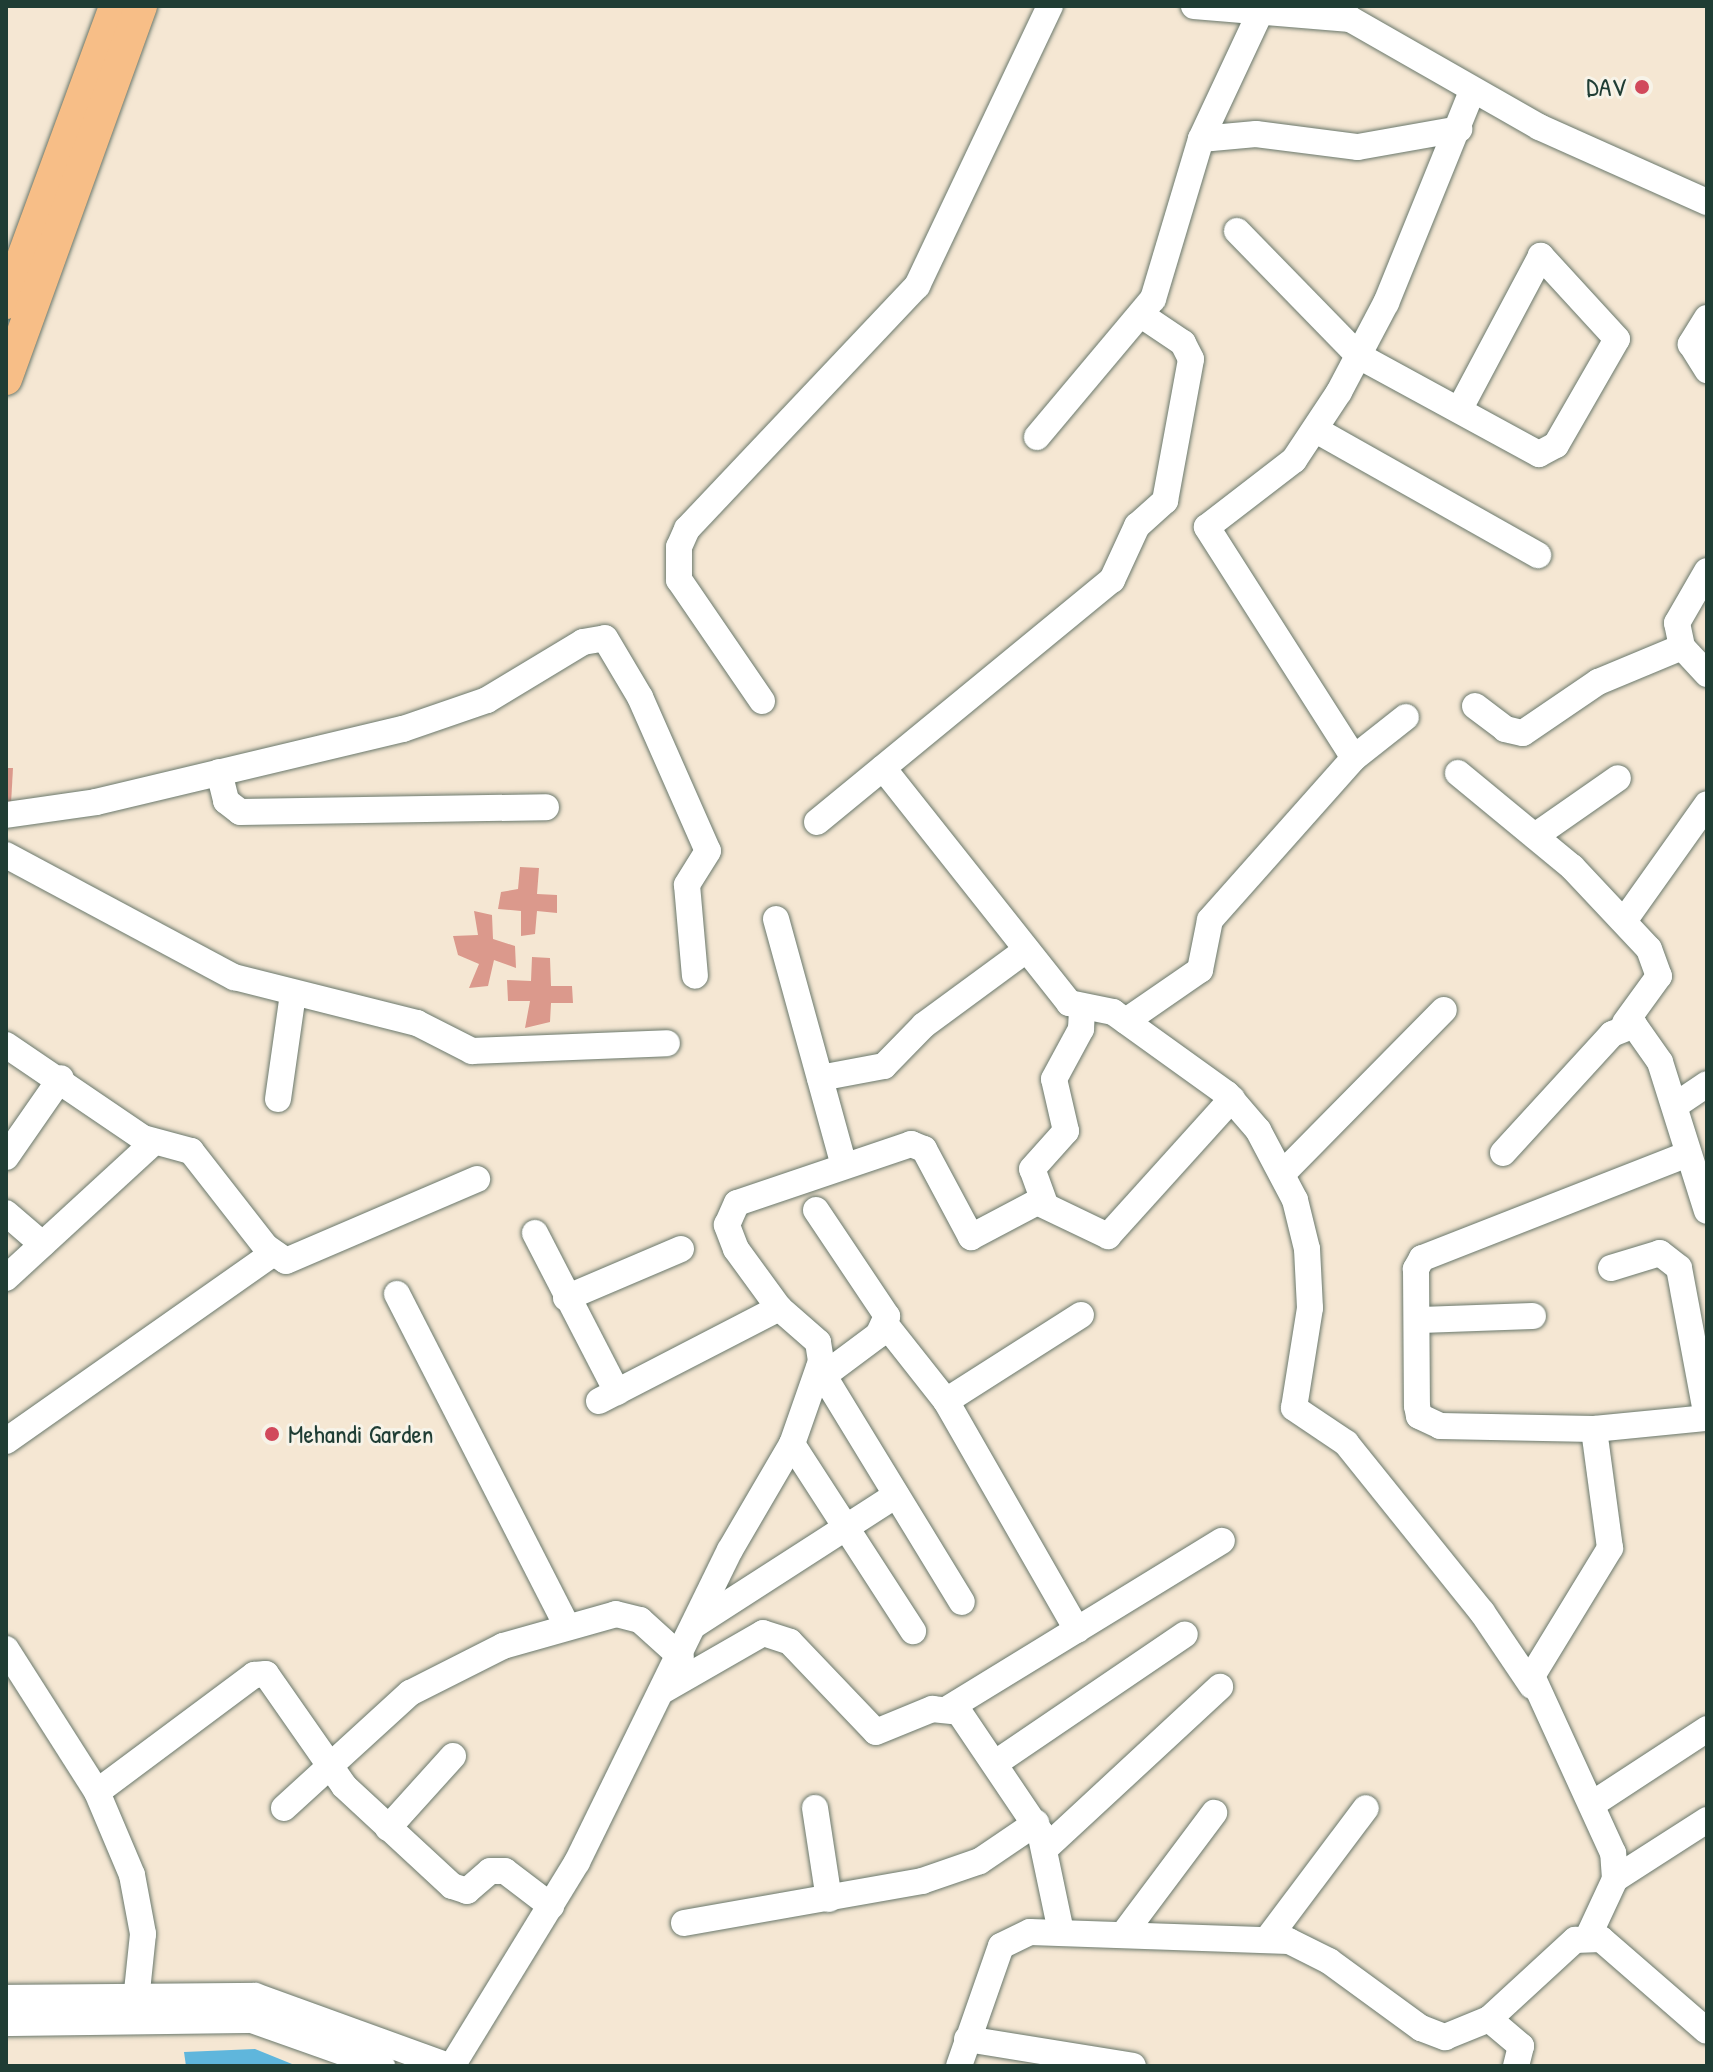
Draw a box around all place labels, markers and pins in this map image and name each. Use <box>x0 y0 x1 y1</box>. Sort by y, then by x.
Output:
place label: DAV <box>1586 71 1626 103</box>
marker: DAV <box>1633 78 1651 96</box>
place label: Mehandi Garden <box>288 1418 434 1450</box>
marker: Mehandi Garden <box>263 1425 281 1443</box>

